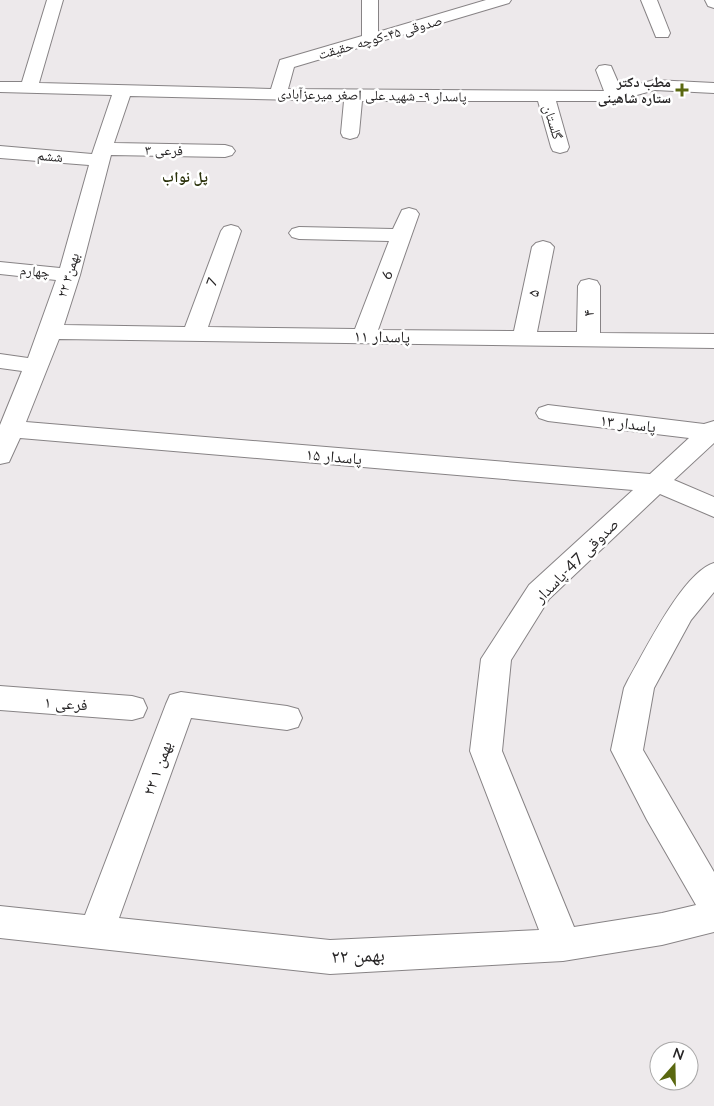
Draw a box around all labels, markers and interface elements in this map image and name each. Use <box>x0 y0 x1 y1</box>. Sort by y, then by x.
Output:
street label: صدوقی ۴۵-کوچه حقیقت <box>316 11 444 63</box>
place label: مطب دکتر ستاره شاهینی <box>598 73 671 107</box>
marker: مطب دکتر ستاره شاهینی <box>675 83 689 97</box>
street label: پاسدار ۹- شهید علی اصغر میرعزآبادی <box>277 84 467 106</box>
street label: گلستان <box>539 102 567 142</box>
street label: فرعی ۳ <box>145 141 183 159</box>
street label: ششم <box>36 146 64 167</box>
district label: پل نواب <box>162 167 208 186</box>
street label: ۲۲ بهمن۳ <box>53 250 83 299</box>
street label: چهارم <box>19 260 51 283</box>
street label: 6 <box>377 268 396 282</box>
street label: 7 <box>202 275 221 289</box>
street label: ۵ <box>522 287 543 298</box>
street label: ۴ <box>578 309 597 317</box>
street label: پاسدار ۱۱ <box>354 326 410 347</box>
street label: پاسدار ۱۳ <box>599 410 657 437</box>
street label: پاسدار ۱۵ <box>305 444 363 469</box>
street label: صدوقی 47-پاسدار <box>529 513 623 608</box>
street label: فرعی ۱ <box>44 692 88 715</box>
street label: ۲۲ بهمن ۱ <box>138 738 177 798</box>
street label: ۲۲ بهمن <box>331 942 385 968</box>
north arrow <box>649 1041 699 1091</box>
text: N <box>671 1043 687 1063</box>

